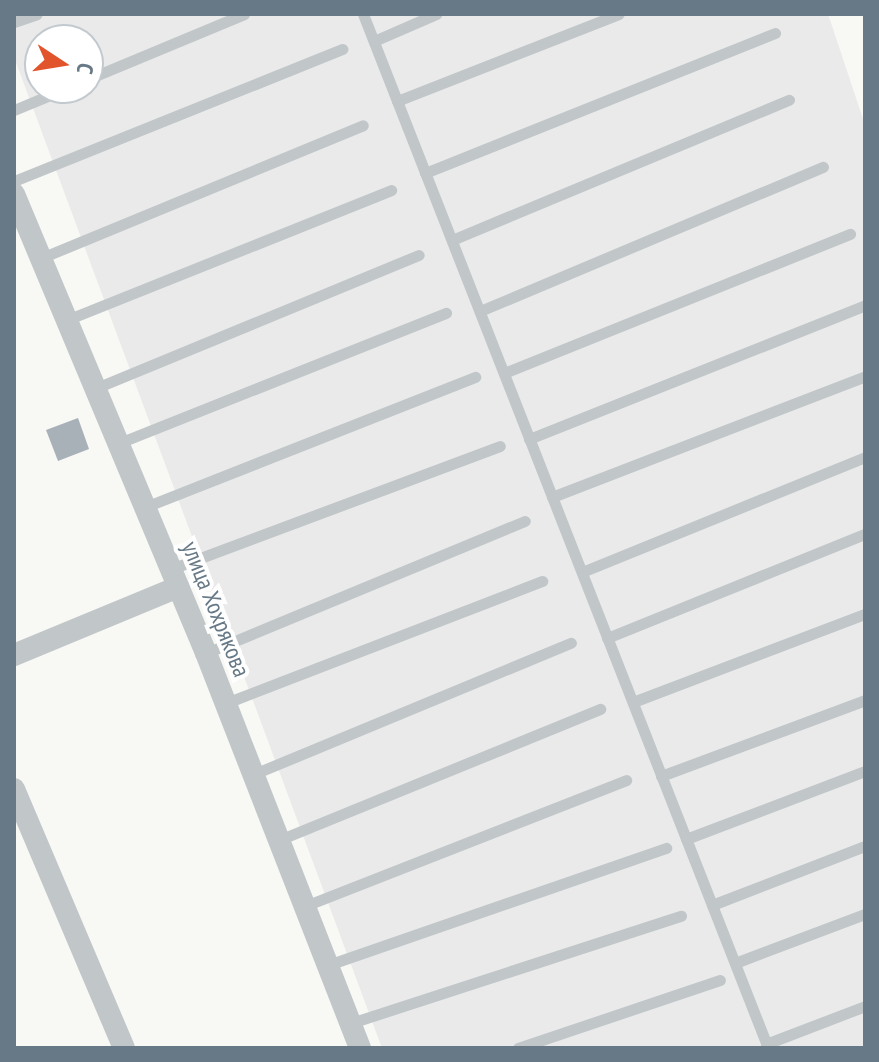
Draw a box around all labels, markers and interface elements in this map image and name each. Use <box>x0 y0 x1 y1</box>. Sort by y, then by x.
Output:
north arrow <box>24 24 104 104</box>
text: С <box>71 61 100 76</box>
street label: улица Хохрякова <box>176 537 256 681</box>

